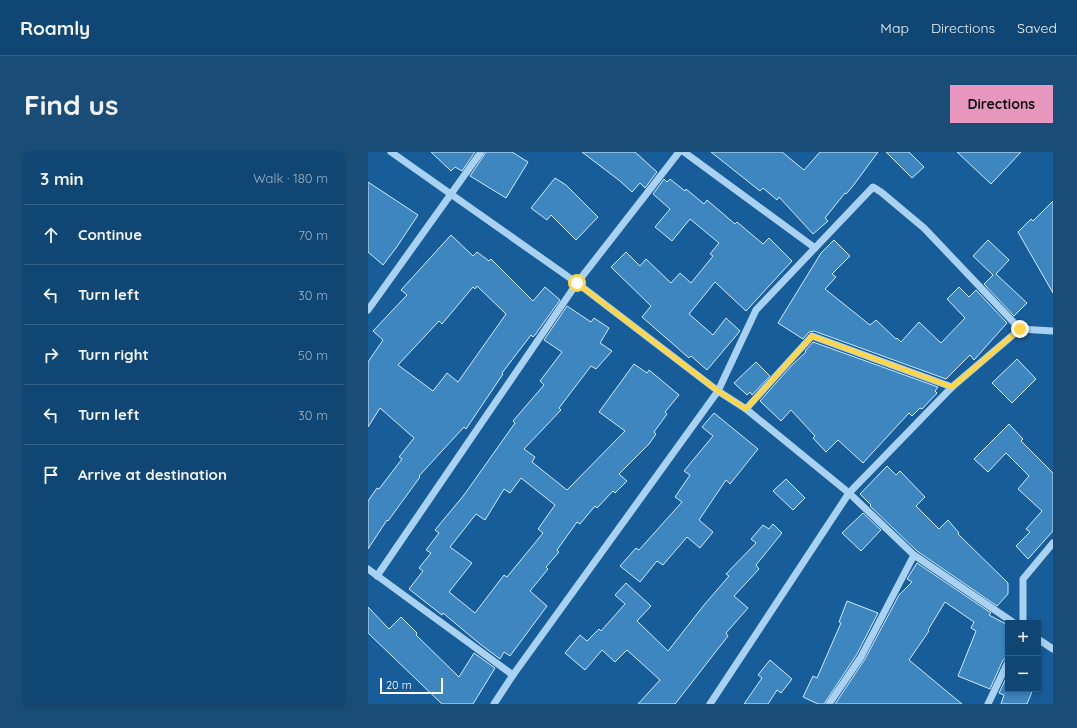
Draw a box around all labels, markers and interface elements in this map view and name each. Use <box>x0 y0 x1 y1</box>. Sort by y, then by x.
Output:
text: Roamly <box>20 16 90 40</box>
text: Map <box>880 19 909 37</box>
text: Directions <box>931 19 995 37</box>
text: Saved <box>1017 19 1057 37</box>
button: Directions <box>950 85 1053 123</box>
text: Find us <box>24 87 118 122</box>
text: 3 min <box>40 168 84 189</box>
text: Walk · 180 m <box>253 170 328 186</box>
icon: ahead <box>40 224 62 246</box>
text: Continue <box>78 225 142 244</box>
text: 70 m <box>298 227 328 243</box>
route start <box>568 274 586 292</box>
icon: left <box>40 284 62 306</box>
text: Turn left <box>78 285 140 304</box>
text: 30 m <box>298 287 328 303</box>
route end <box>1011 320 1029 338</box>
icon: right <box>40 344 62 366</box>
text: Turn right <box>78 345 149 364</box>
text: 50 m <box>298 347 328 363</box>
icon: left <box>40 404 62 426</box>
text: Turn left <box>78 405 140 424</box>
text: 30 m <box>298 407 328 423</box>
icon: arrive <box>40 464 62 486</box>
text: Arrive at destination <box>78 465 227 484</box>
map controls <box>1005 620 1041 692</box>
button: + <box>1005 620 1041 656</box>
button: − <box>1005 656 1041 692</box>
scale bar <box>380 676 443 695</box>
text: 20 m <box>386 678 412 692</box>

